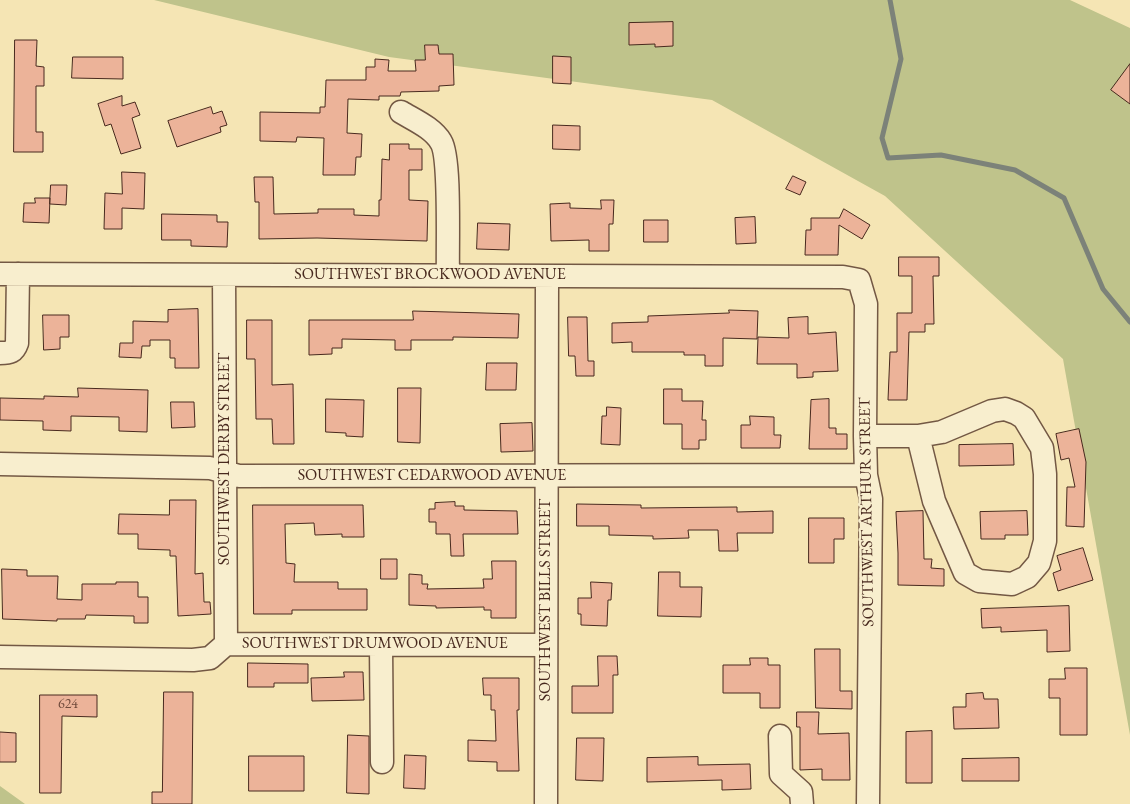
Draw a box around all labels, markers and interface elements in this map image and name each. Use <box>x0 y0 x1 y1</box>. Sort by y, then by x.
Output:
street label: SOUTHWEST BROCKWOOD AVENUE <box>294 265 566 285</box>
street label: SOUTHWEST DERBY STREET <box>215 353 235 565</box>
street label: SOUTHWEST ARTHUR STREET <box>855 397 879 627</box>
street label: SOUTHWEST CEDARWOOD AVENUE <box>298 466 566 486</box>
street label: SOUTHWEST BILLS STREET <box>536 499 556 701</box>
street label: SOUTHWEST DRUMWOOD AVENUE <box>242 634 508 654</box>
house number: 624 <box>58 696 78 712</box>

